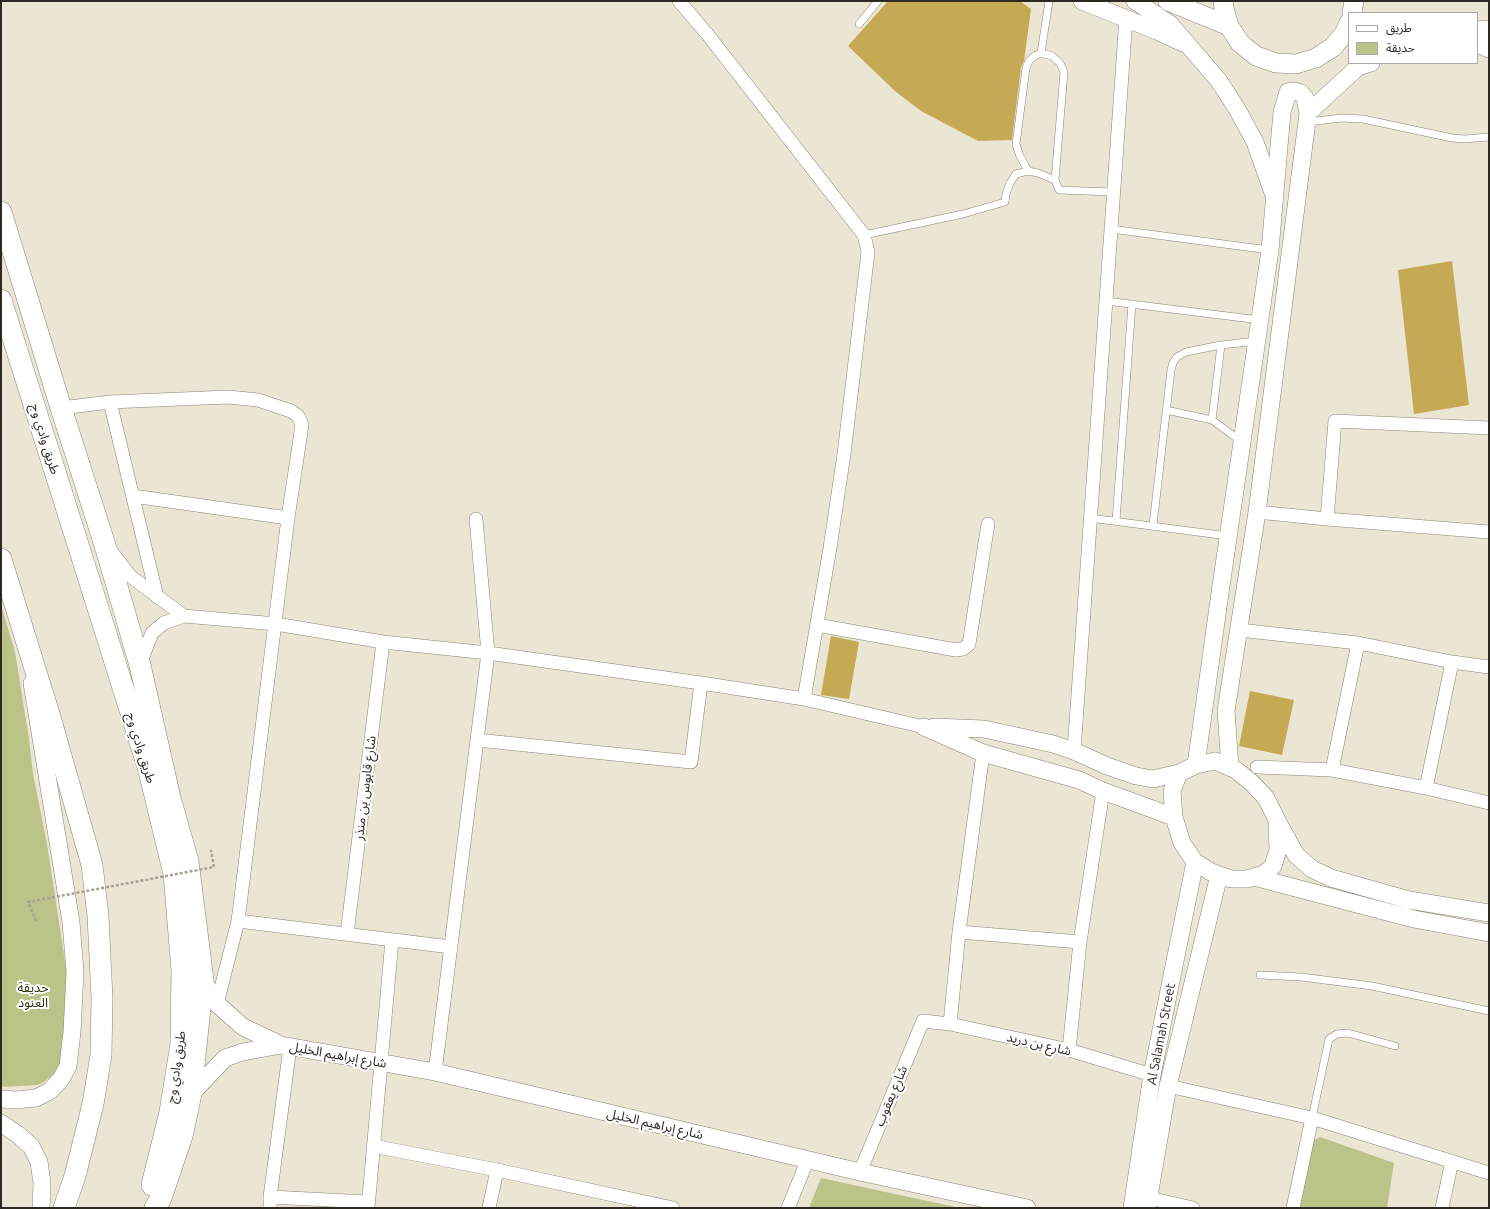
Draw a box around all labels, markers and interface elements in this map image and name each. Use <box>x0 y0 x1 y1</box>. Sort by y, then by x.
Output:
legend <box>1348 12 1478 64</box>
text: طريق <box>1386 21 1412 34</box>
text: حديقة <box>1386 41 1415 54</box>
street label: طريق وادي وج <box>27 402 63 476</box>
street label: طريق وادي وج <box>123 711 159 785</box>
street label: شارع قابوس بن منذر <box>351 735 379 841</box>
park label: حديقة العنود <box>17 980 49 1011</box>
street label: Al Salamah Street <box>1144 982 1178 1086</box>
street label: شارع بن دريد <box>1005 1029 1073 1059</box>
street label: طريق وادي وج <box>163 1030 189 1104</box>
street label: شارع إبراهيم الخليل <box>288 1039 388 1071</box>
street label: شارع يعقوب <box>871 1063 911 1129</box>
street label: شارع إبراهيم الخليل <box>605 1105 705 1143</box>

